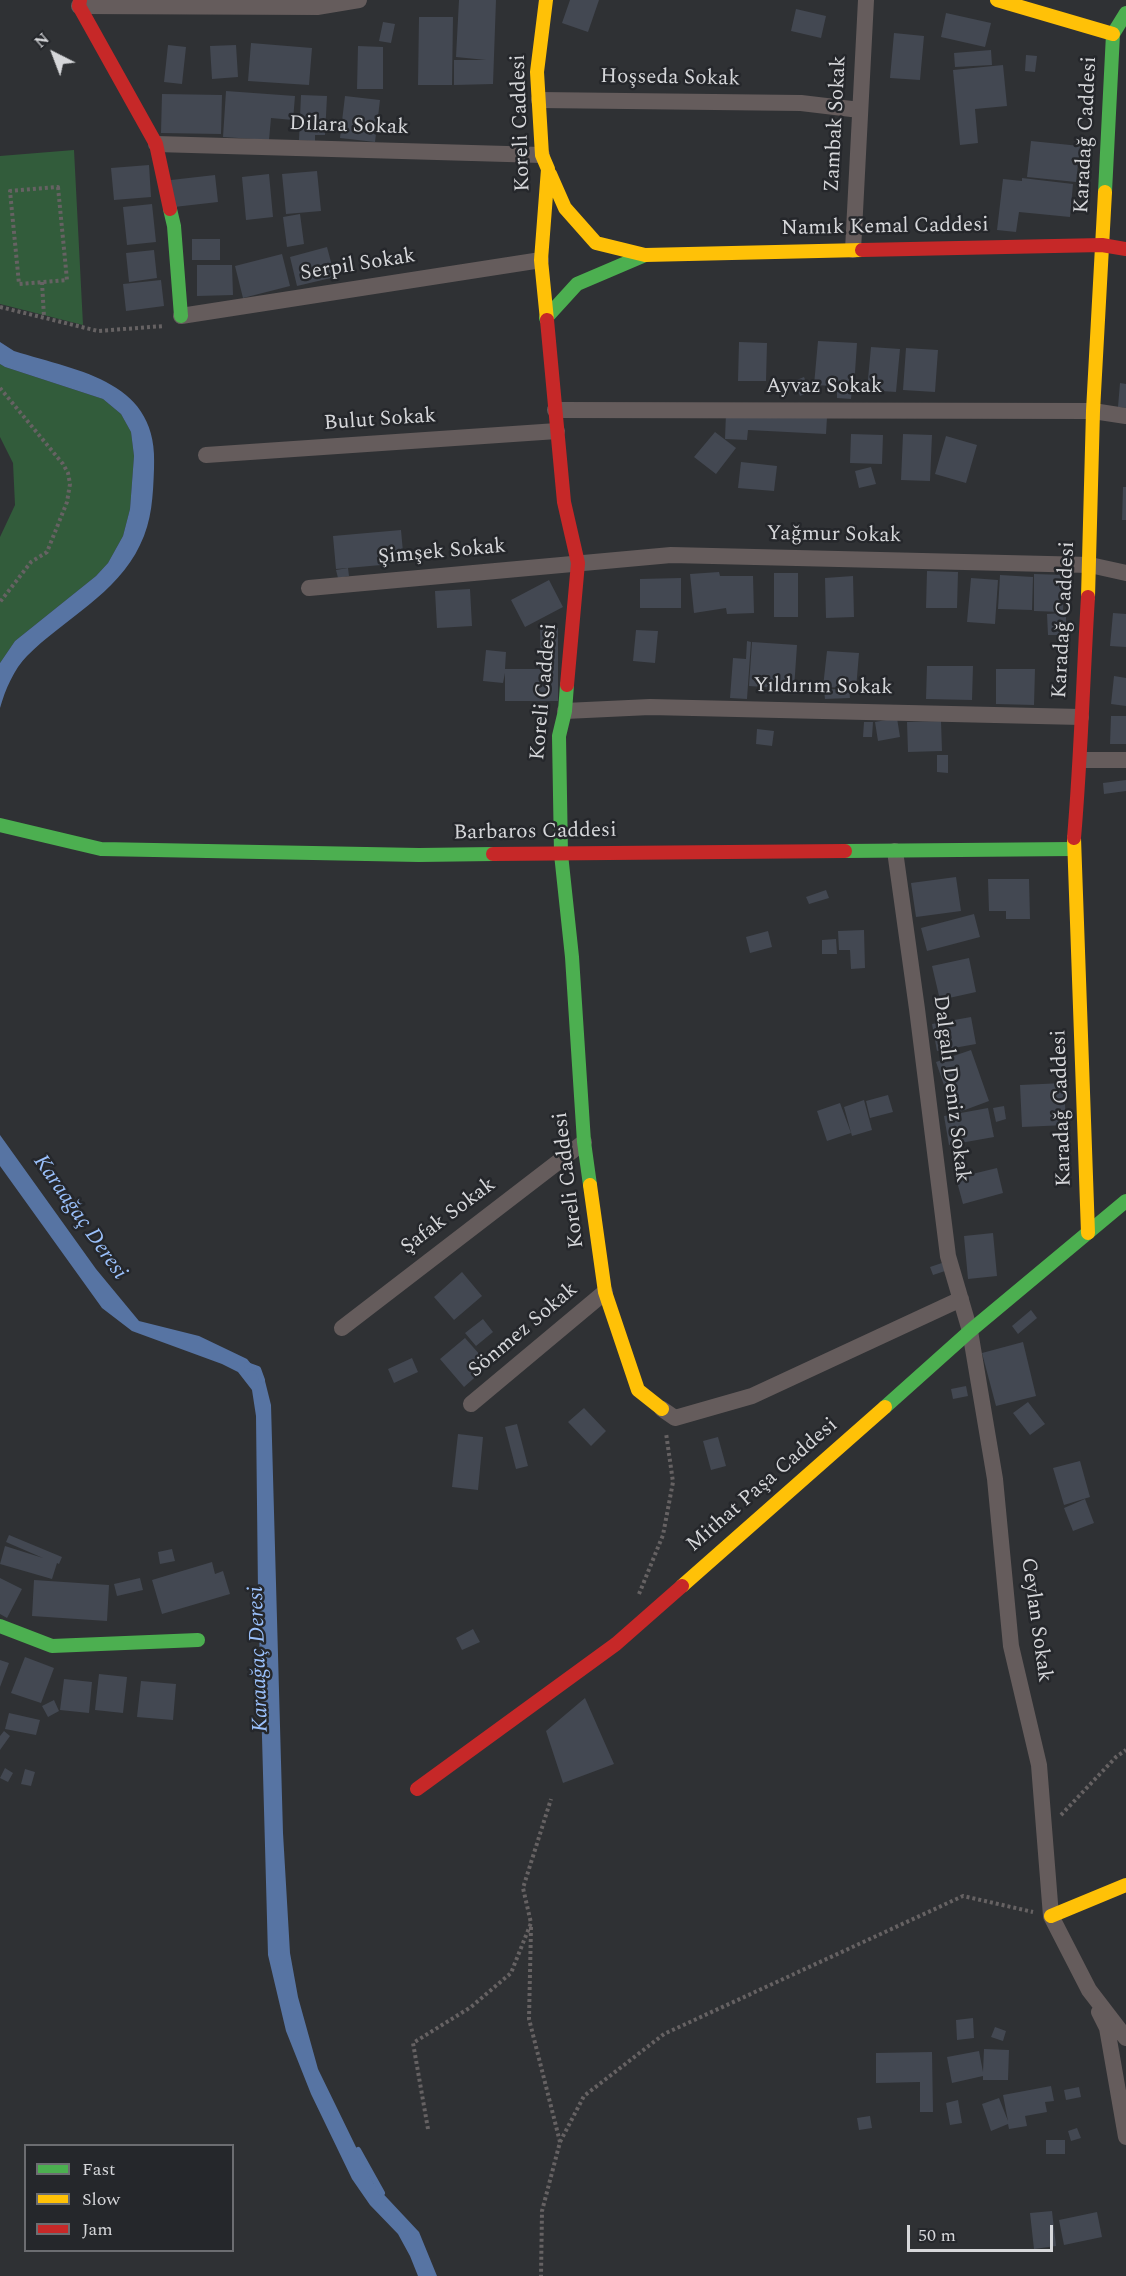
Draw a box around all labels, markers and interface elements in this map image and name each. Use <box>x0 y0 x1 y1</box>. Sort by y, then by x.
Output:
north arrow <box>24 24 84 84</box>
text: N <box>29 27 55 54</box>
street label: Koreli Caddesi <box>507 54 537 192</box>
street label: Zambak Sokak <box>821 55 853 193</box>
street label: Karadağ Caddesi <box>1070 56 1104 214</box>
street label: Hoşseda Sokak <box>600 65 740 93</box>
street label: Dilara Sokak <box>289 112 409 142</box>
street label: Namık Kemal Caddesi <box>781 214 989 242</box>
street label: Serpil Sokak <box>299 244 417 288</box>
street label: Ayvaz Sokak <box>766 375 882 401</box>
street label: Bulut Sokak <box>323 405 437 437</box>
street label: Yağmur Sokak <box>766 522 902 550</box>
street label: Şimşek Sokak <box>377 535 507 571</box>
street label: Karadağ Caddesi <box>1048 541 1082 699</box>
street label: Koreli Caddesi <box>526 623 564 761</box>
street label: Yıldırım Sokak <box>753 674 893 702</box>
street label: Barbaros Caddesi <box>453 819 617 847</box>
street label: Dalgalı Deniz Sokak <box>926 994 974 1184</box>
street label: Karadağ Caddesi <box>1048 1029 1078 1187</box>
street label: Koreli Caddesi <box>549 1110 591 1250</box>
water label: Karaağaç Deresi <box>26 1151 132 1285</box>
street label: Şafak Sokak <box>397 1173 501 1261</box>
street label: Sönmez Sokak <box>464 1278 584 1384</box>
street label: Mithat Paşa Caddesi <box>682 1414 844 1558</box>
street label: Ceylan Sokak <box>1014 1556 1056 1684</box>
water label: Karaağaç Deresi <box>244 1585 276 1733</box>
legend <box>24 2144 234 2252</box>
text: Fast <box>82 2156 115 2183</box>
text: Slow <box>82 2186 120 2213</box>
scale bar <box>910 2213 1056 2251</box>
text: Jam <box>82 2216 113 2243</box>
text: 50 m <box>918 2222 956 2249</box>

